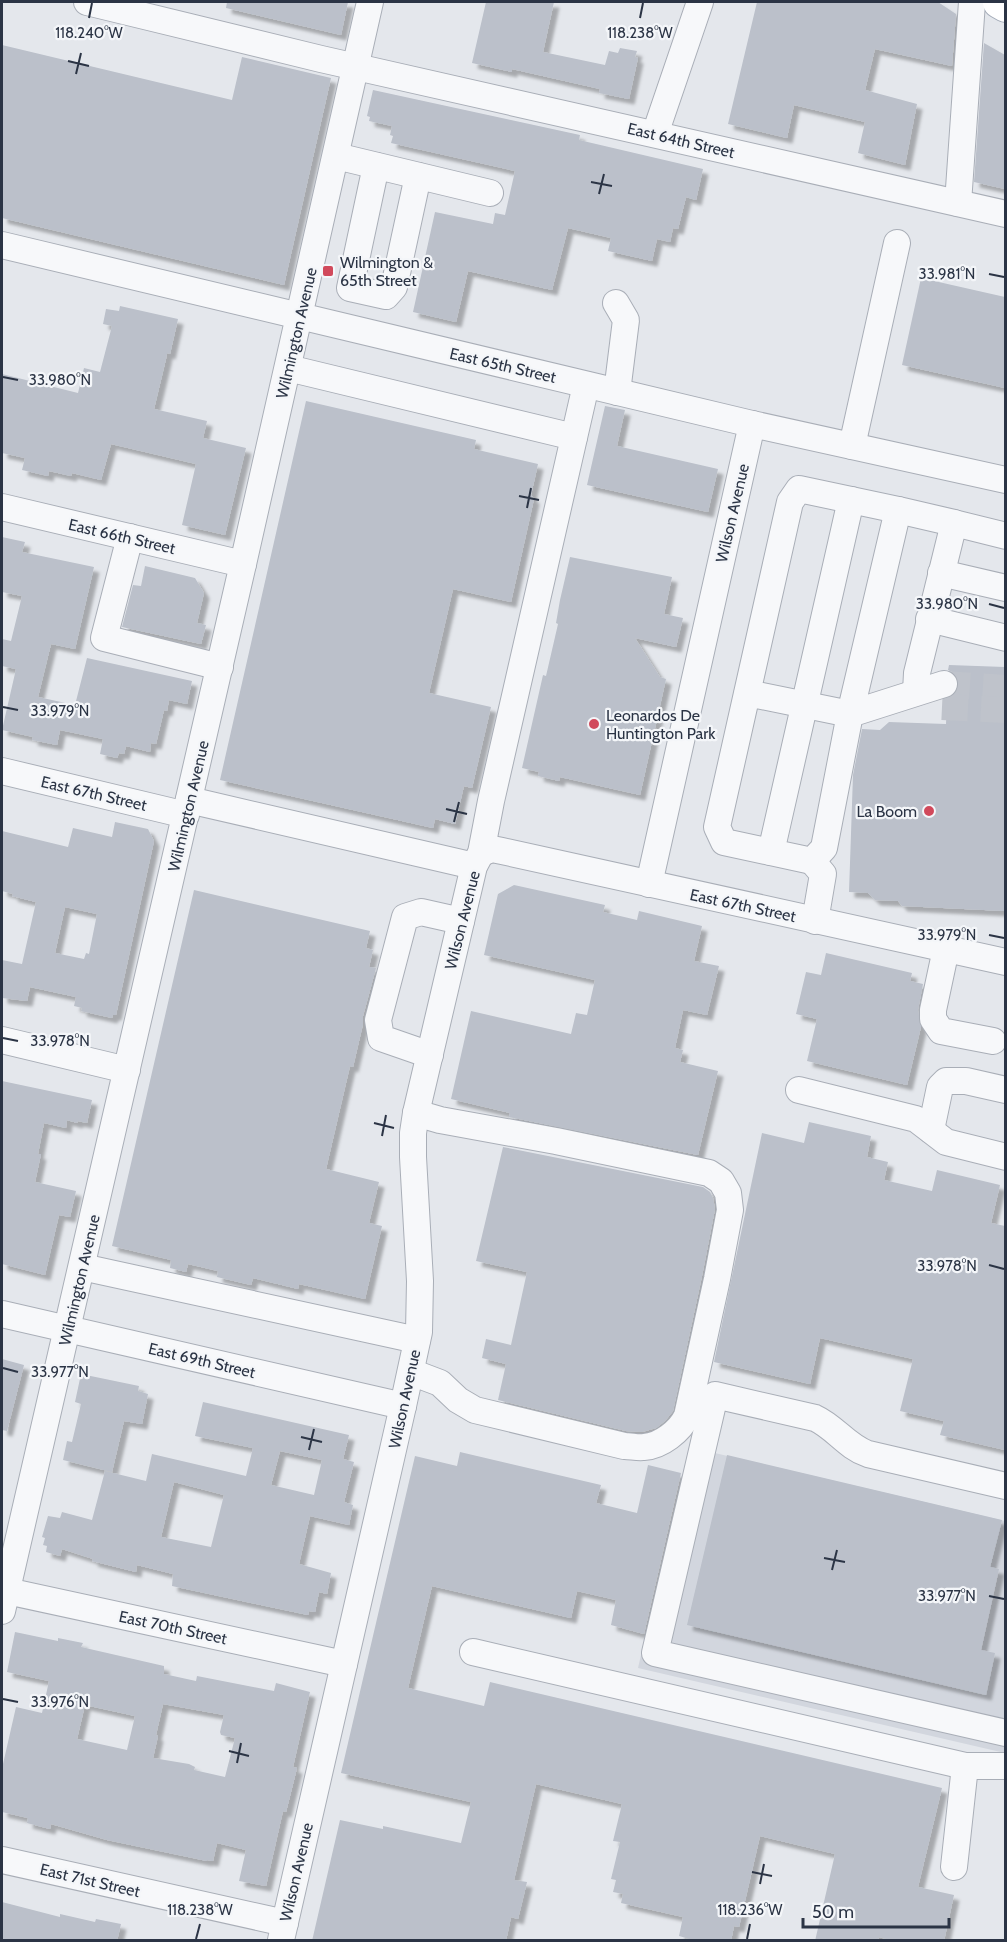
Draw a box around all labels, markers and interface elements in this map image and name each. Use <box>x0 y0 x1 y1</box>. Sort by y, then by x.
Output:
text: 118.240°W <box>55 24 124 42</box>
text: 118.238°W <box>607 24 674 42</box>
street label: East 64th Street <box>626 119 737 162</box>
place label: Wilmington & 65th Street <box>340 253 433 290</box>
marker: Wilmington & 65th Street <box>321 264 335 278</box>
text: 33.981°N <box>919 265 975 283</box>
street label: Wilmington Avenue <box>272 266 321 401</box>
street label: East 65th Street <box>448 344 559 387</box>
text: 33.980°N <box>29 371 91 389</box>
street label: Wilson Avenue <box>712 462 753 564</box>
street label: East 66th Street <box>67 515 178 558</box>
text: 33.980°N <box>916 595 978 613</box>
text: 33.979°N <box>31 702 89 720</box>
place label: Leonardos De Huntington Park <box>606 706 716 743</box>
marker: Leonardos De Huntington Park <box>587 717 601 731</box>
street label: Wilmington Avenue <box>164 739 213 874</box>
street label: East 67th Street <box>39 772 149 815</box>
place label: La Boom <box>857 802 917 821</box>
marker: La Boom <box>922 804 936 818</box>
street label: Wilson Avenue <box>441 869 484 971</box>
street label: East 67th Street <box>688 885 798 926</box>
text: 33.979°N <box>918 926 976 944</box>
text: 33.978°N <box>30 1032 90 1050</box>
street label: Wilmington Avenue <box>55 1213 104 1348</box>
text: 33.978°N <box>917 1257 977 1275</box>
street label: East 69th Street <box>147 1339 258 1382</box>
street label: Wilson Avenue <box>385 1348 424 1450</box>
text: 33.977°N <box>31 1363 89 1381</box>
text: 33.977°N <box>918 1587 976 1605</box>
street label: East 70th Street <box>117 1607 229 1648</box>
text: 33.976°N <box>31 1693 89 1711</box>
street label: Wilson Avenue <box>276 1821 317 1923</box>
street label: East 71st Street <box>38 1860 142 1901</box>
scale bar <box>803 1891 948 1929</box>
text: 118.238°W <box>167 1901 234 1919</box>
text: 118.236°W <box>718 1901 783 1919</box>
text: 50 m <box>812 1901 854 1923</box>

